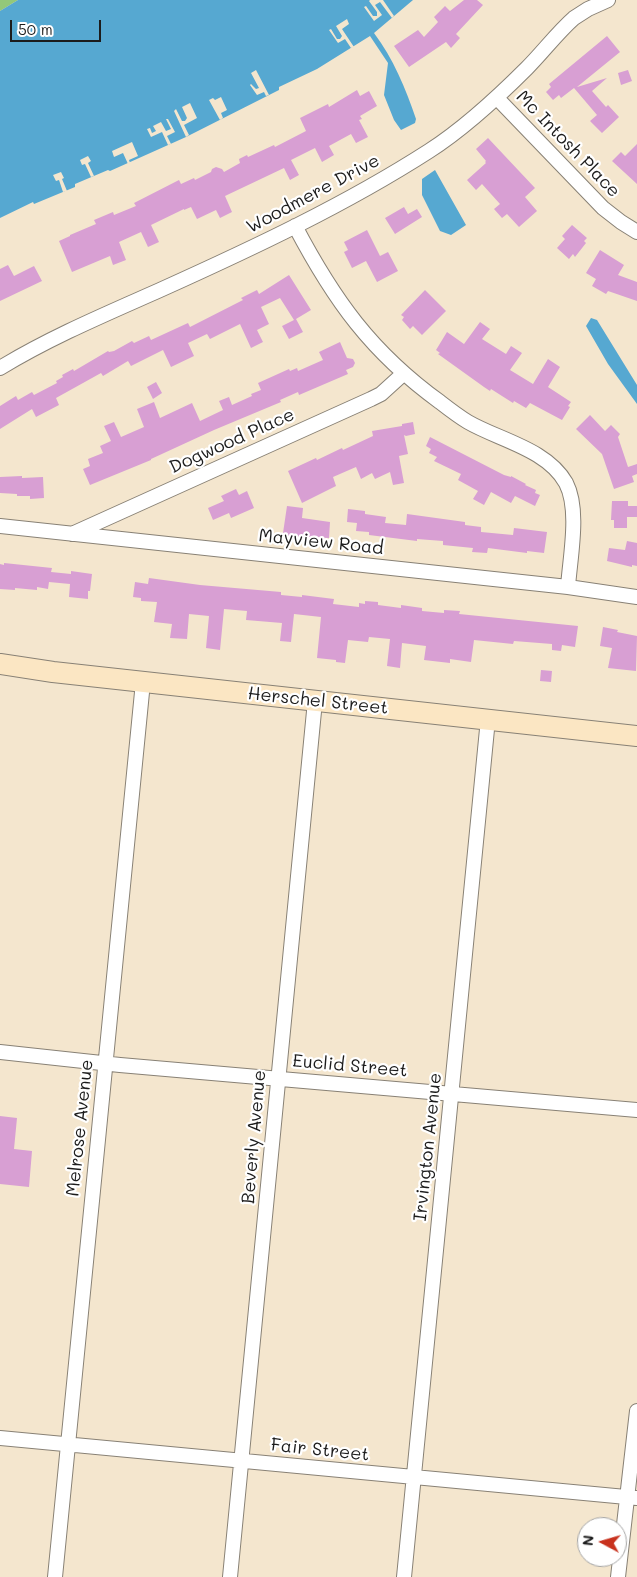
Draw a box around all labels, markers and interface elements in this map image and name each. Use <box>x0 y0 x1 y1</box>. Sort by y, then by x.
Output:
scale bar <box>12 10 104 42</box>
text: 50 m <box>18 19 53 39</box>
street label: Mc Intosh Place <box>512 86 624 202</box>
street label: Woodmere Drive <box>243 150 383 238</box>
street label: Dogwood Place <box>166 404 298 478</box>
street label: Mayview Road <box>257 525 385 559</box>
street label: Herschel Street <box>247 683 389 719</box>
street label: Euclid Street <box>292 1050 408 1082</box>
street label: Melrose Avenue <box>62 1058 98 1198</box>
street label: Beverly Avenue <box>237 1069 271 1205</box>
street label: Irvington Avenue <box>409 1072 447 1222</box>
street label: Fair Street <box>270 1434 370 1466</box>
north arrow <box>577 1517 627 1567</box>
text: N <box>578 1534 598 1547</box>

